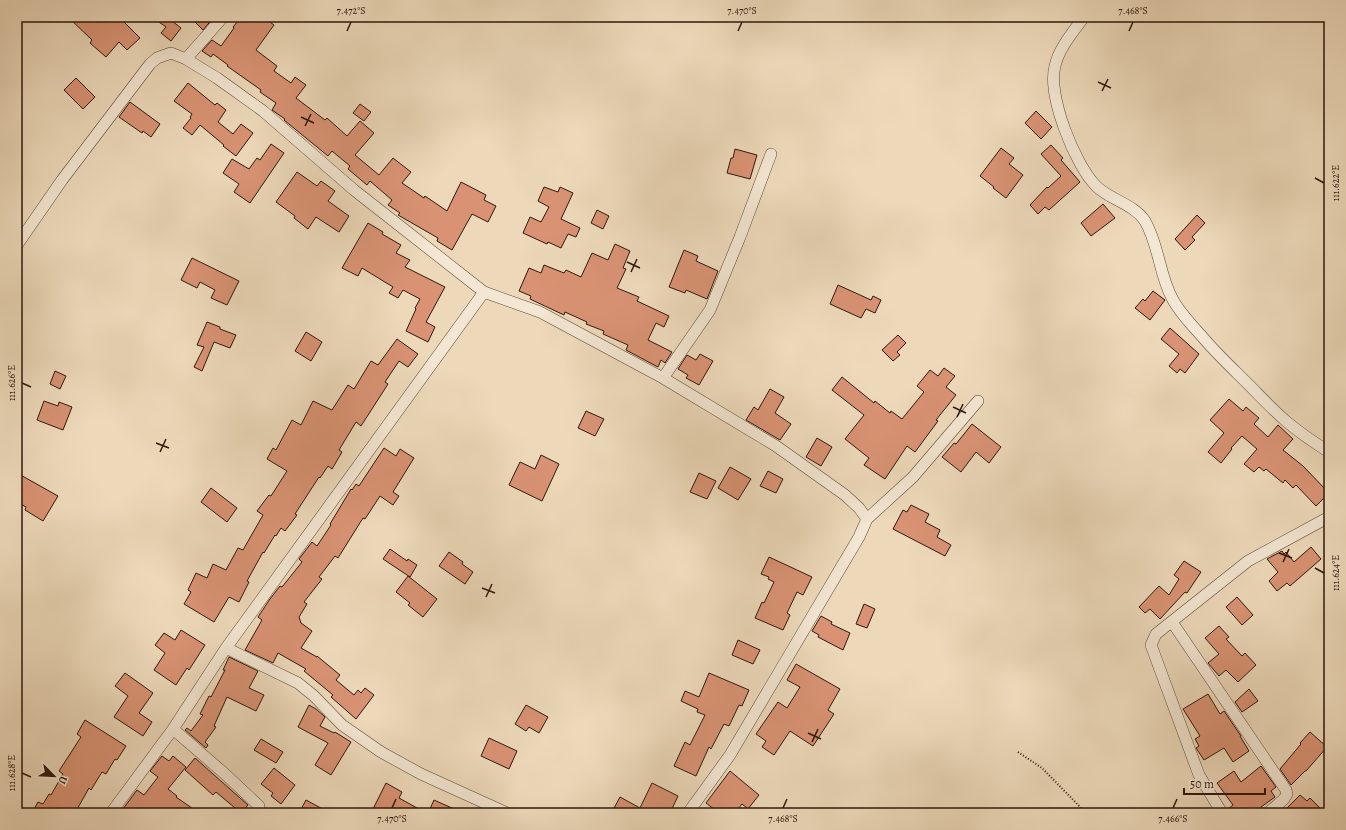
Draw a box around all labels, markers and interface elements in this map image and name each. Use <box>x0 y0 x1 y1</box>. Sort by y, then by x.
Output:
text: 7.472°S <box>336 4 366 17</box>
text: 7.470°S <box>727 4 757 17</box>
text: 7.468°S <box>1118 4 1148 17</box>
text: 111.622°E <box>1329 165 1342 201</box>
text: 111.626°E <box>5 365 18 401</box>
text: 111.624°E <box>1329 555 1342 591</box>
text: 111.628°E <box>5 755 18 791</box>
north arrow <box>34 756 74 796</box>
scale bar <box>1184 770 1265 796</box>
text: U <box>54 774 71 787</box>
text: 50 m <box>1190 776 1214 792</box>
text: 7.470°S <box>377 812 407 825</box>
text: 7.468°S <box>768 812 798 825</box>
text: 7.466°S <box>1158 812 1188 825</box>

